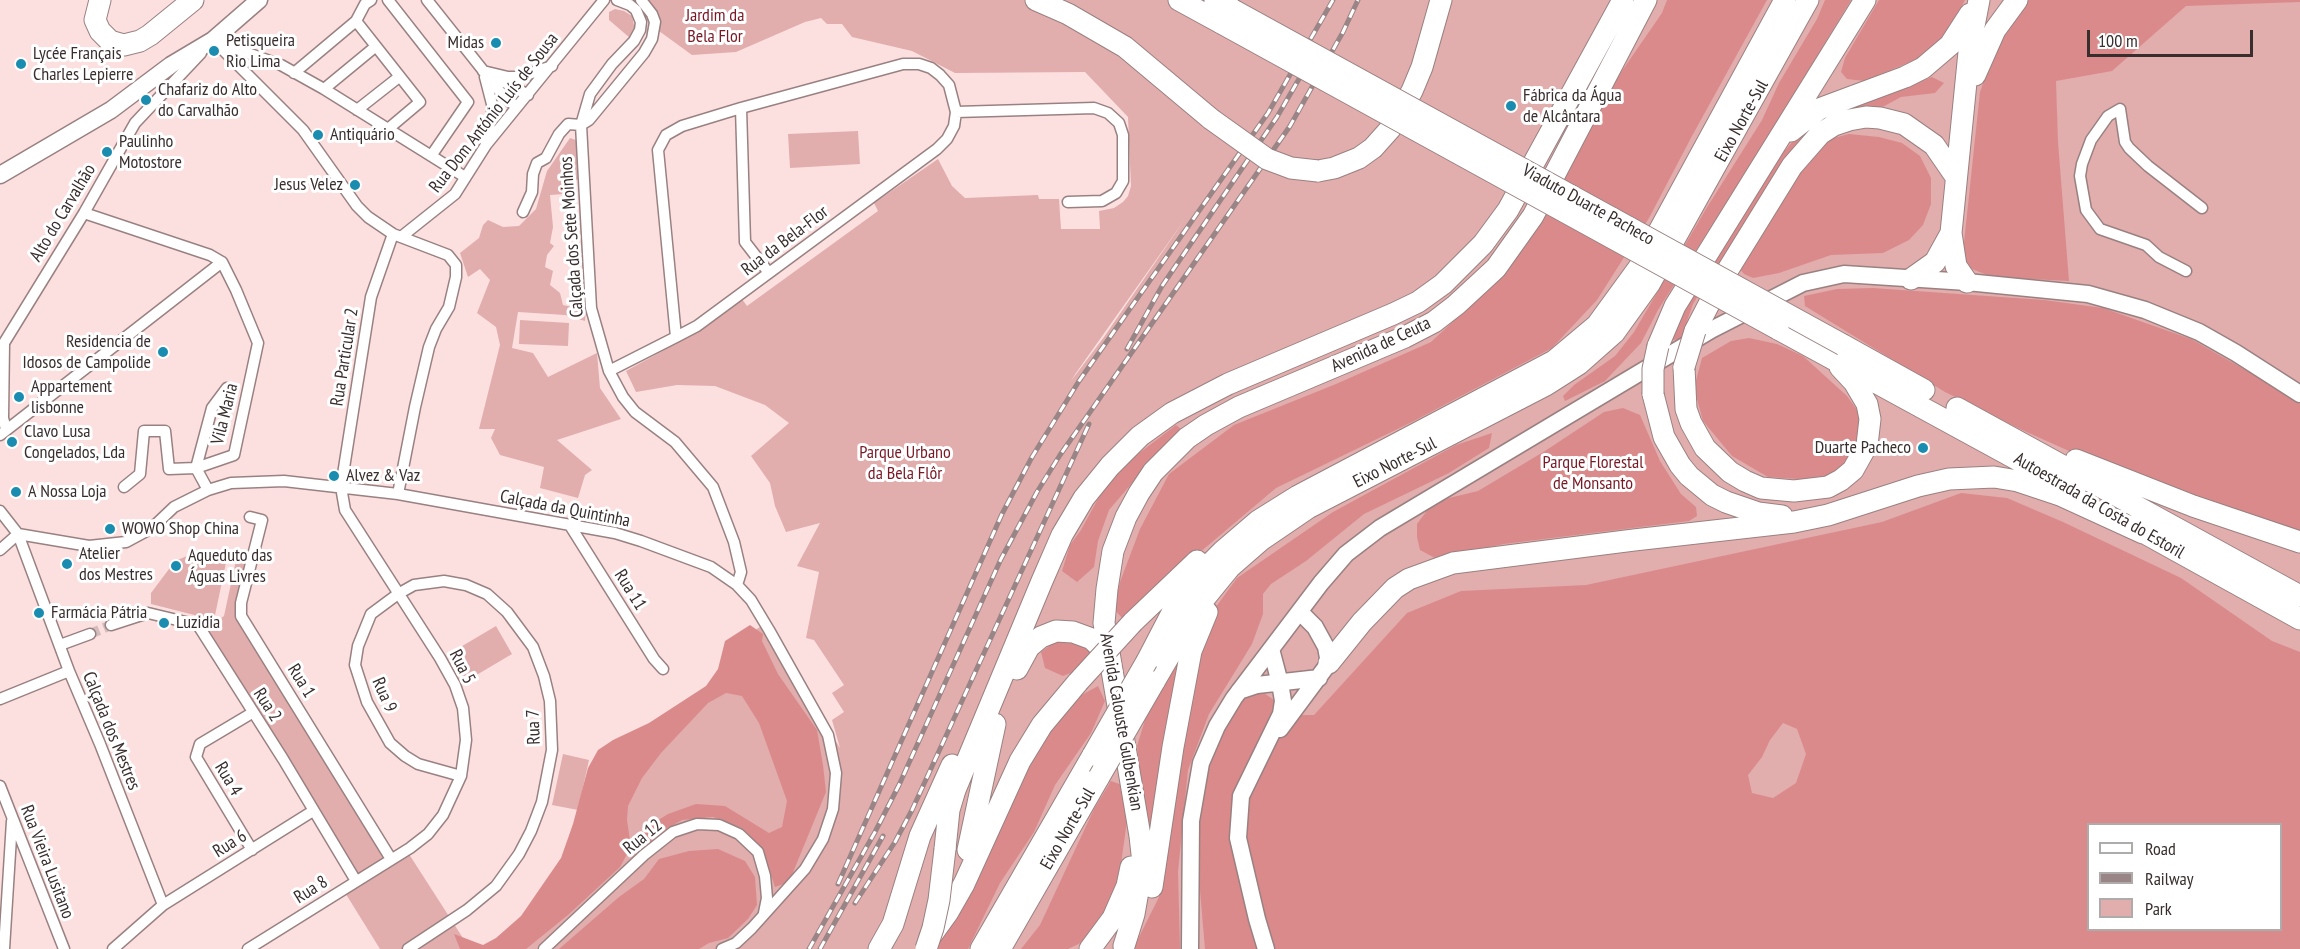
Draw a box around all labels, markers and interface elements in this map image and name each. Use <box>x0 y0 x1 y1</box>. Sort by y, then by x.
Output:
park label: Jardim da Bela Flor <box>686 5 744 48</box>
scale bar <box>2090 18 2256 56</box>
street label: Rua Dom António Luís de Sousa <box>425 29 563 197</box>
text: 100 m <box>2098 29 2138 52</box>
place label: Petisqueira Rio Lima <box>226 30 295 72</box>
place label: Midas <box>448 32 484 54</box>
marker: Midas <box>489 36 503 50</box>
place label: Lycée Français Charles Lepierre <box>33 43 133 86</box>
marker: Petisqueira Rio Lima <box>207 44 221 58</box>
marker: Lycée Français Charles Lepierre <box>14 57 28 71</box>
street label: Eixo Norte-Sul <box>1711 76 1773 166</box>
place label: Chafariz do Alto do Carvalhão <box>158 79 257 122</box>
place label: Fábrica da Água de Alcântara <box>1523 85 1622 128</box>
marker: Chafariz do Alto do Carvalhão <box>139 93 153 107</box>
marker: Fábrica da Água de Alcântara <box>1504 99 1518 113</box>
place label: Antiquário <box>330 124 395 146</box>
marker: Antiquário <box>311 128 325 142</box>
place label: Paulinho Motostore <box>119 131 182 174</box>
marker: Paulinho Motostore <box>100 145 114 159</box>
street label: Calçada dos Sete Moinhos <box>556 156 588 318</box>
street label: Alto do Carvalhão <box>25 160 101 266</box>
street label: Viaduto Duarte Pacheco <box>1518 160 1658 250</box>
place label: Jesus Velez <box>275 174 343 196</box>
marker: Jesus Velez <box>348 178 362 192</box>
street label: Rua da Bela-Flor <box>737 201 833 281</box>
street label: Rua Particular 2 <box>327 306 363 408</box>
street label: Avenida de Ceuta <box>1328 313 1434 377</box>
place label: Residencia de Idosos de Campolide <box>23 331 151 374</box>
marker: Residencia de Idosos de Campolide <box>156 345 170 359</box>
place label: Appartement lisbonne <box>31 376 112 418</box>
street label: Vila Maria <box>207 381 243 447</box>
marker: Appartement lisbonne <box>12 390 26 404</box>
place label: Clavo Lusa Congelados, Lda <box>24 421 125 464</box>
street label: Eixo Norte-Sul <box>1350 433 1440 493</box>
marker: Clavo Lusa Congelados, Lda <box>5 435 19 449</box>
place label: Duarte Pacheco <box>1815 437 1911 459</box>
marker: Duarte Pacheco <box>1916 441 1930 455</box>
park label: Parque Urbano da Bela Flôr <box>859 442 951 484</box>
street label: Autoestrada da Costa do Estoril <box>2010 448 2188 564</box>
park label: Parque Florestal de Monsanto <box>1543 452 1643 494</box>
place label: Alvez & Vaz <box>346 465 420 487</box>
marker: Alvez & Vaz <box>327 469 341 483</box>
place label: A Nossa Loja <box>28 481 106 503</box>
marker: A Nossa Loja <box>9 485 23 499</box>
street label: Calçada da Quintinha <box>498 486 632 532</box>
place label: WOWO Shop China <box>122 518 239 540</box>
marker: WOWO Shop China <box>103 522 117 536</box>
place label: Atelier dos Mestres <box>79 543 153 586</box>
place label: Aqueduto das Águas Livres <box>188 545 272 588</box>
marker: Atelier dos Mestres <box>60 557 74 571</box>
marker: Aqueduto das Águas Livres <box>169 559 183 573</box>
street label: Rua 11 <box>609 566 651 614</box>
place label: Farmácia Pátria <box>51 602 147 624</box>
marker: Farmácia Pátria <box>32 606 46 620</box>
place label: Luzidia <box>176 612 220 634</box>
marker: Luzidia <box>157 616 171 630</box>
street label: Avenida Calouste Gulbenkian <box>1095 631 1147 813</box>
street label: Rua 5 <box>444 646 480 688</box>
street label: Rua 1 <box>282 660 320 702</box>
street label: Calçada dos Mestres <box>77 669 145 793</box>
street label: Rua 9 <box>367 674 401 716</box>
street label: Rua 2 <box>248 684 286 726</box>
street label: Rua 7 <box>523 709 545 745</box>
street label: Rua 4 <box>210 758 246 800</box>
street label: Eixo Norte-Sul <box>1036 784 1100 874</box>
street label: Rua Vieira Lusitano <box>15 802 79 922</box>
street label: Rua 12 <box>619 815 667 859</box>
legend <box>2087 823 2282 931</box>
street label: Rua 6 <box>209 825 251 863</box>
text: Road <box>2145 837 2176 860</box>
text: Railway <box>2145 867 2194 890</box>
street label: Rua 8 <box>290 871 332 909</box>
text: Park <box>2145 897 2172 920</box>

